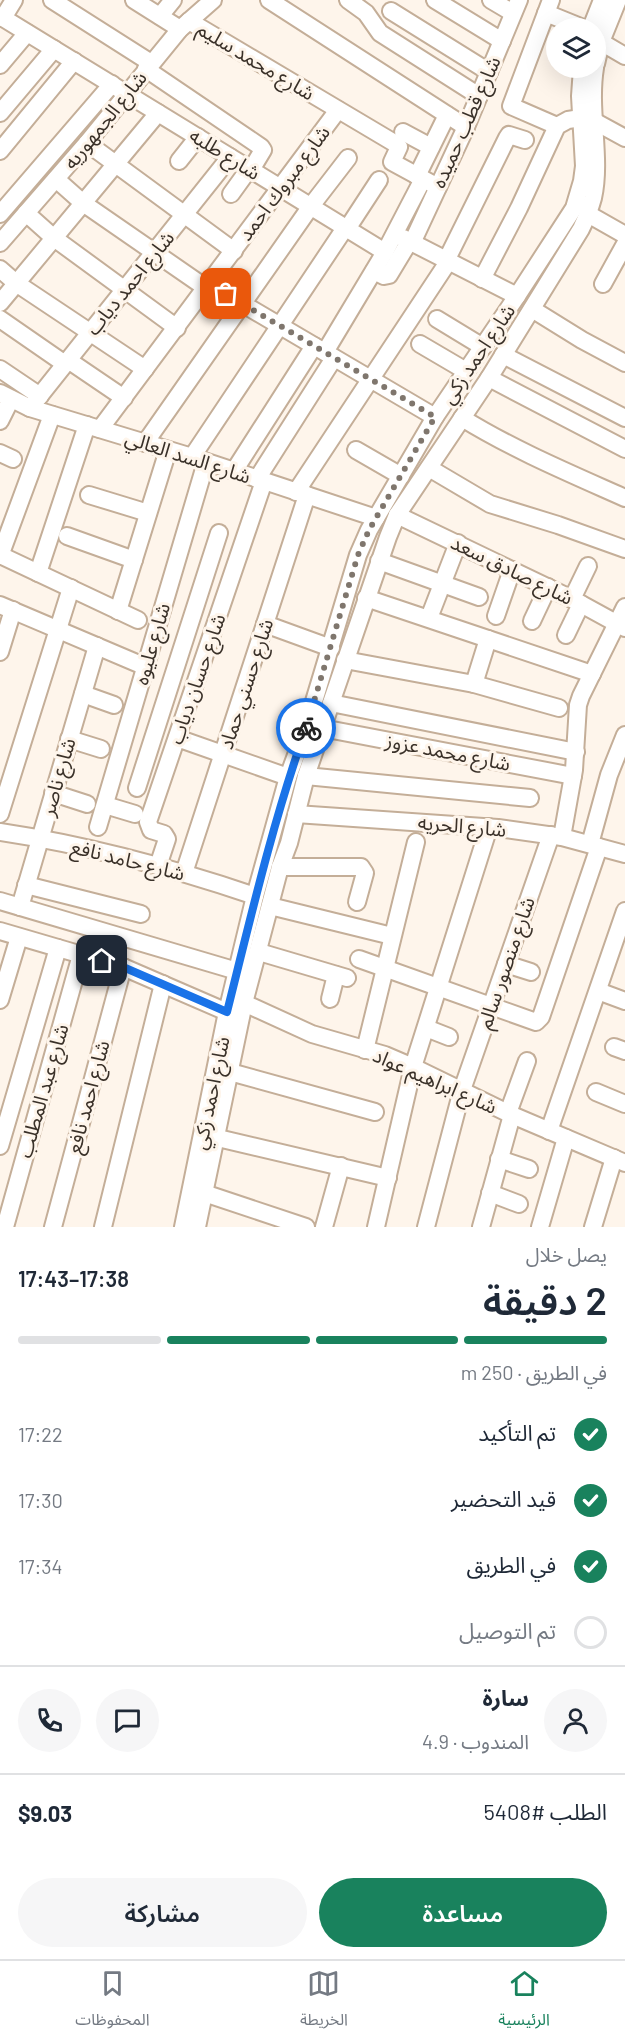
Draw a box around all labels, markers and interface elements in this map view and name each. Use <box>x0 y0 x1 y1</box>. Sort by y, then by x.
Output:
street label: شارع محمد سليم <box>191 16 320 108</box>
map controls <box>546 18 606 78</box>
button: layers <box>546 18 606 78</box>
street label: شارع قطب حميده <box>425 52 508 193</box>
street label: شارع الجمهوريه <box>57 65 154 176</box>
street label: شارع مبروك احمد <box>232 120 337 247</box>
street label: شارع طلبه <box>184 122 265 188</box>
street label: شارع احمد دياب <box>80 226 182 342</box>
pin <box>200 268 251 319</box>
icon: bag <box>209 277 242 310</box>
street label: شارع احمد زكي <box>435 299 523 411</box>
street label: شارع السد العالي <box>121 424 254 492</box>
street label: شارع صادق سعد <box>446 529 577 613</box>
street label: شارع عليوه <box>128 600 178 689</box>
street label: شارع حسان دياب <box>162 610 233 748</box>
street label: شارع حسني حماد <box>213 615 282 754</box>
courier <box>276 698 336 758</box>
icon: bike <box>290 712 323 745</box>
street label: شارع محمد عزوز <box>382 727 513 779</box>
street label: شارع ناصر <box>34 735 83 821</box>
street label: شارع الحريه <box>417 809 507 845</box>
street label: شارع حامد نافع <box>68 833 188 889</box>
street label: شارع منصور سالم <box>471 894 543 1033</box>
pin <box>76 935 127 986</box>
icon: home <box>85 944 118 977</box>
street label: شارع عبد المطلب <box>11 1021 76 1162</box>
street label: شارع احمد زكي <box>186 1034 238 1153</box>
street label: شارع احمد نافع <box>60 1037 118 1157</box>
street label: شارع ابراهيم عواد <box>368 1042 501 1122</box>
text: يصل خلال <box>526 1242 607 1266</box>
text: 17:38–17:43 <box>18 1265 129 1291</box>
text: 2 دقيقة <box>483 1276 607 1323</box>
text: في الطريق · 250 m <box>461 1360 607 1384</box>
icon: check <box>574 1418 607 1451</box>
text: تم التأكيد <box>478 1419 556 1445</box>
text: 17:22 <box>18 1422 63 1446</box>
icon: check <box>574 1484 607 1517</box>
text: قيد التحضير <box>451 1485 556 1511</box>
text: 17:30 <box>18 1488 63 1512</box>
icon: check <box>574 1550 607 1583</box>
text: في الطريق <box>467 1551 556 1577</box>
text: 17:34 <box>18 1554 63 1578</box>
text: تم التوصيل <box>459 1617 556 1643</box>
text: سارة <box>483 1684 529 1710</box>
button: phone <box>18 1689 81 1752</box>
button: chat <box>96 1689 159 1752</box>
button: person <box>544 1689 607 1752</box>
text: المندوب · 4.9 <box>422 1729 529 1753</box>
text: الطلب #5408 <box>484 1798 607 1824</box>
text: $9.03 <box>18 1800 72 1826</box>
button: مشاركة <box>18 1878 307 1947</box>
button: مساعدة <box>319 1878 607 1947</box>
tab: المحفوظات <box>75 1967 150 2037</box>
tab: الخريطة <box>300 1967 348 2037</box>
tab: الرئيسية <box>498 1967 550 2037</box>

